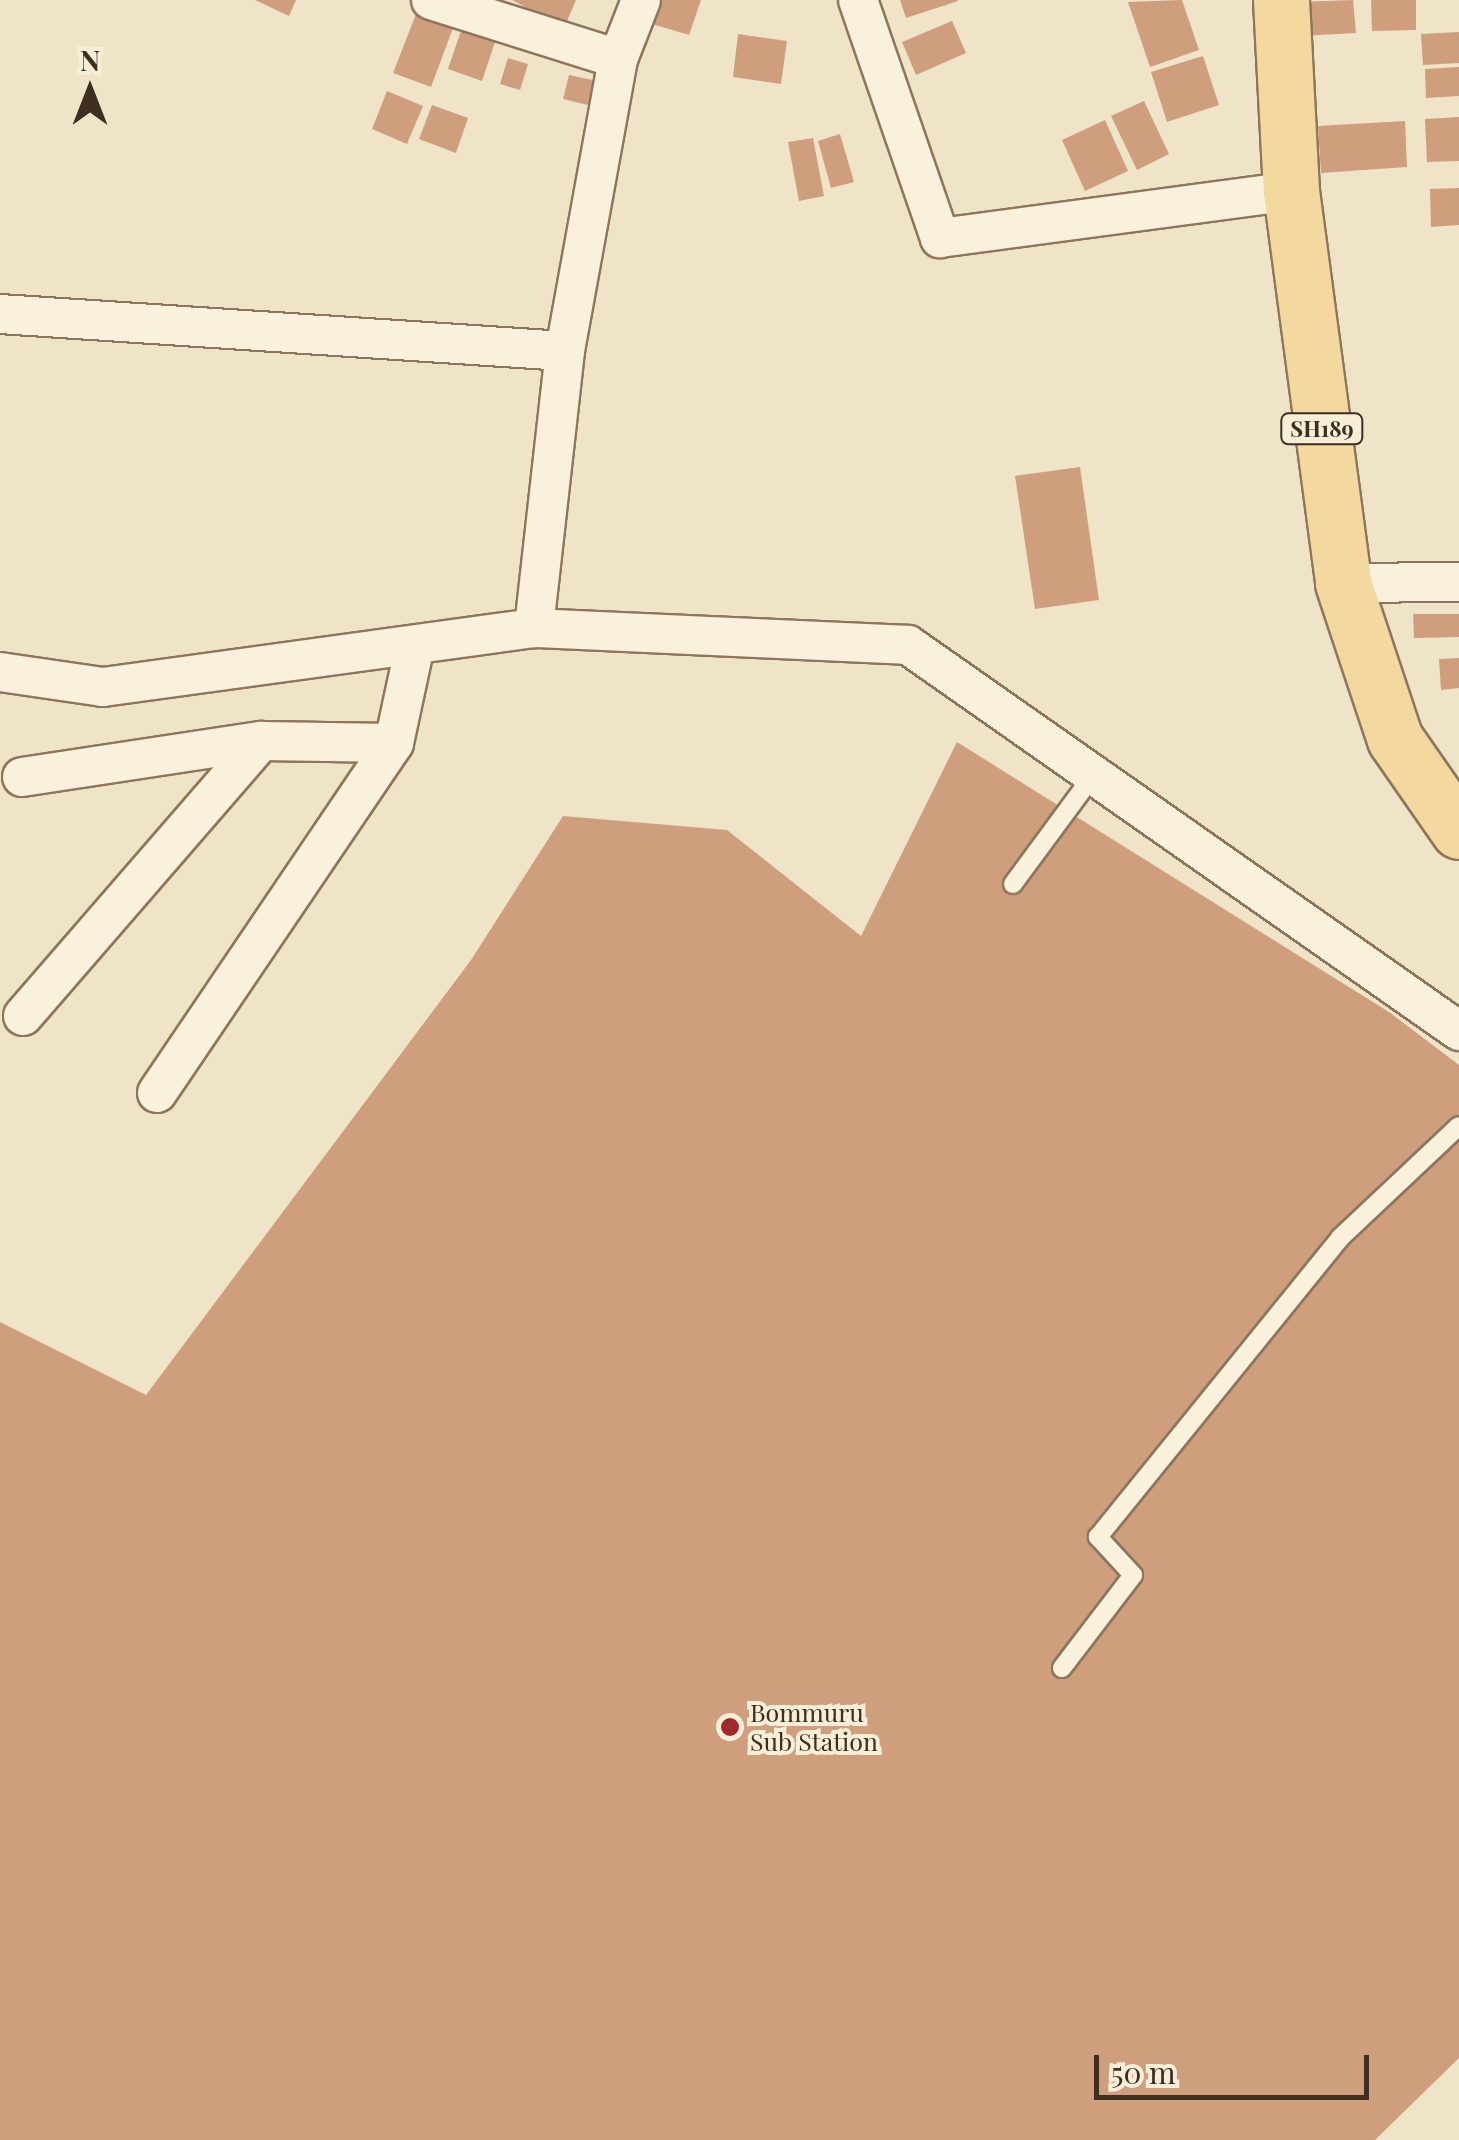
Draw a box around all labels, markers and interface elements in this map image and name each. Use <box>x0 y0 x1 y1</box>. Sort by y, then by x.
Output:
north arrow <box>40 40 140 140</box>
text: N <box>80 41 100 78</box>
road number: SH189 <box>1280 412 1364 446</box>
place label: Bommuru Sub Station <box>750 1698 878 1757</box>
marker: Bommuru Sub Station <box>719 1716 741 1738</box>
scale bar <box>1099 2035 1374 2097</box>
text: 50 m <box>1111 2052 1176 2092</box>

